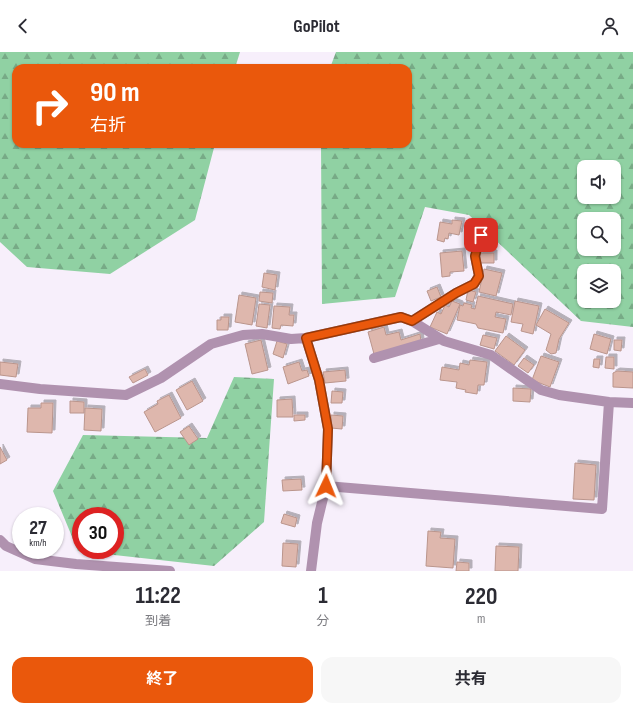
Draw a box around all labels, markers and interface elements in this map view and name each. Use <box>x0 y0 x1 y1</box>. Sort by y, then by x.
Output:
icon: back <box>12 15 34 37</box>
icon: person <box>599 15 621 37</box>
text: GoPilot <box>293 16 340 37</box>
text: 90 m <box>90 76 140 109</box>
icon: right <box>24 80 76 132</box>
text: 右折 <box>90 115 126 136</box>
map controls <box>577 160 621 308</box>
button: sound <box>577 160 621 204</box>
button: search <box>577 212 621 256</box>
pin <box>464 218 498 252</box>
icon: arrive <box>470 224 492 246</box>
button: layers <box>577 264 621 308</box>
position arrow <box>305 465 347 507</box>
speed limit sign: 30 <box>72 507 124 559</box>
text: 27 <box>29 516 47 540</box>
text: km/h <box>29 537 47 549</box>
text: 11:22 <box>136 581 181 610</box>
text: 1 <box>318 581 328 610</box>
text: 220 <box>465 582 497 611</box>
text: m <box>477 611 485 627</box>
text: 到着 <box>145 613 171 629</box>
text: 分 <box>316 613 329 629</box>
button: 終了 <box>12 657 313 703</box>
button: 共有 <box>321 657 621 703</box>

